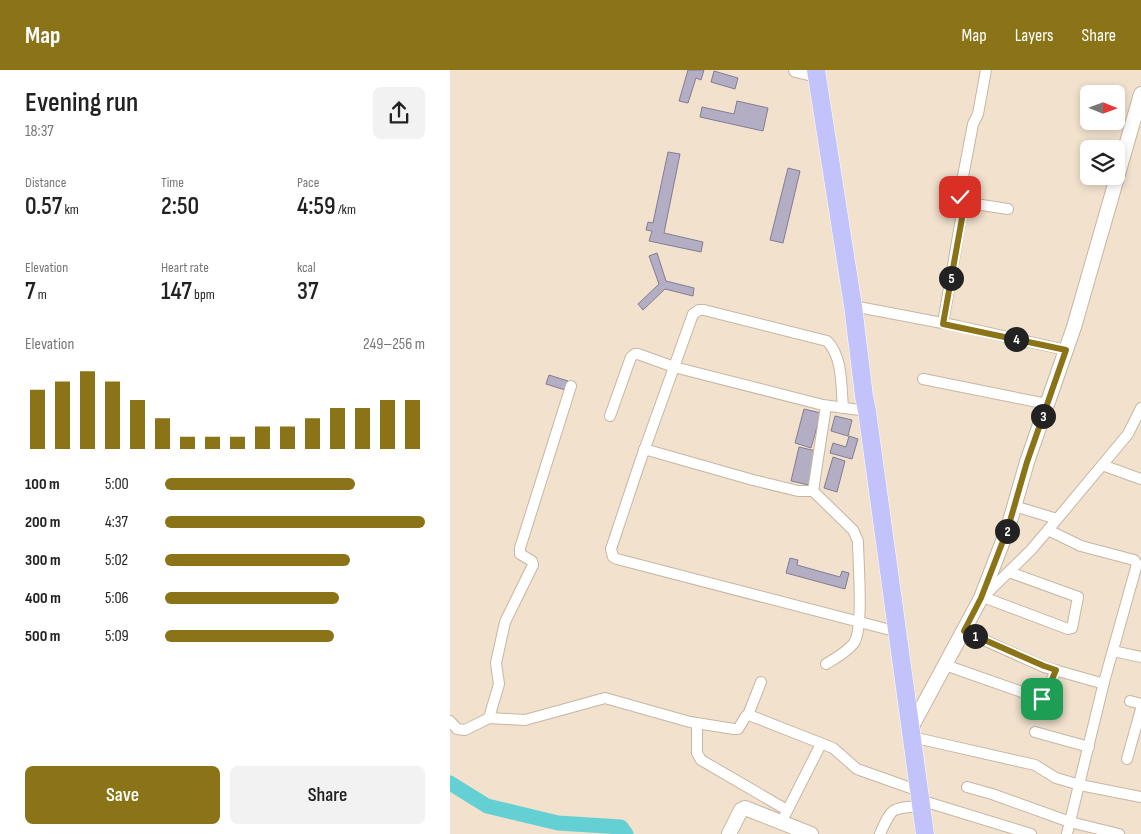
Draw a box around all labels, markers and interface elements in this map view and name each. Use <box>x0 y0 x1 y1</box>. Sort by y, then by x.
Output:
text: Map <box>25 21 60 50</box>
text: Map <box>962 25 987 46</box>
text: Layers <box>1015 25 1054 46</box>
text: Share <box>1082 25 1116 46</box>
north arrow <box>1080 85 1125 130</box>
map controls <box>1080 85 1125 185</box>
text: Evening run <box>25 86 138 119</box>
button: share <box>373 87 425 139</box>
text: 18:37 <box>25 122 54 141</box>
button: layers <box>1080 140 1125 185</box>
text: Distance <box>25 174 66 191</box>
text: Time <box>161 174 184 191</box>
text: Pace <box>297 174 319 191</box>
pin <box>939 176 981 218</box>
icon: check <box>946 183 974 211</box>
text: 0.57 <box>25 191 62 222</box>
text: 2:50 <box>161 191 199 222</box>
text: 4:59 <box>297 191 335 222</box>
text: km <box>62 201 79 218</box>
text: /km <box>335 201 356 218</box>
text: Elevation <box>25 259 68 276</box>
text: Heart rate <box>161 259 209 276</box>
text: kcal <box>297 259 316 276</box>
pin: 5 <box>938 266 964 290</box>
text: 5 <box>948 270 955 287</box>
text: 7 <box>25 276 36 307</box>
text: 147 <box>161 276 192 307</box>
text: 37 <box>297 276 318 307</box>
text: m <box>36 286 47 303</box>
text: bpm <box>192 286 215 303</box>
pin: 4 <box>1004 326 1028 352</box>
text: 4 <box>1013 331 1020 348</box>
text: Elevation <box>25 335 74 354</box>
text: 249–256 m <box>363 335 425 354</box>
pin: 3 <box>1030 404 1056 428</box>
text: 3 <box>1040 408 1047 425</box>
text: 100 m <box>25 475 60 494</box>
text: 5:00 <box>105 475 129 494</box>
text: 200 m <box>25 513 60 532</box>
text: 4:37 <box>105 513 128 532</box>
pin: 2 <box>994 518 1020 544</box>
text: 2 <box>1004 523 1011 540</box>
text: 300 m <box>25 551 61 570</box>
text: 5:02 <box>105 551 128 570</box>
text: 400 m <box>25 589 61 608</box>
text: 5:06 <box>105 589 129 608</box>
pin: 1 <box>962 624 988 648</box>
text: 500 m <box>25 627 60 646</box>
text: 5:09 <box>105 627 129 646</box>
text: 1 <box>973 628 978 645</box>
pin <box>1021 678 1063 720</box>
icon: arrive <box>1028 685 1056 713</box>
button: Save <box>25 766 220 824</box>
button: Share <box>230 766 425 824</box>

